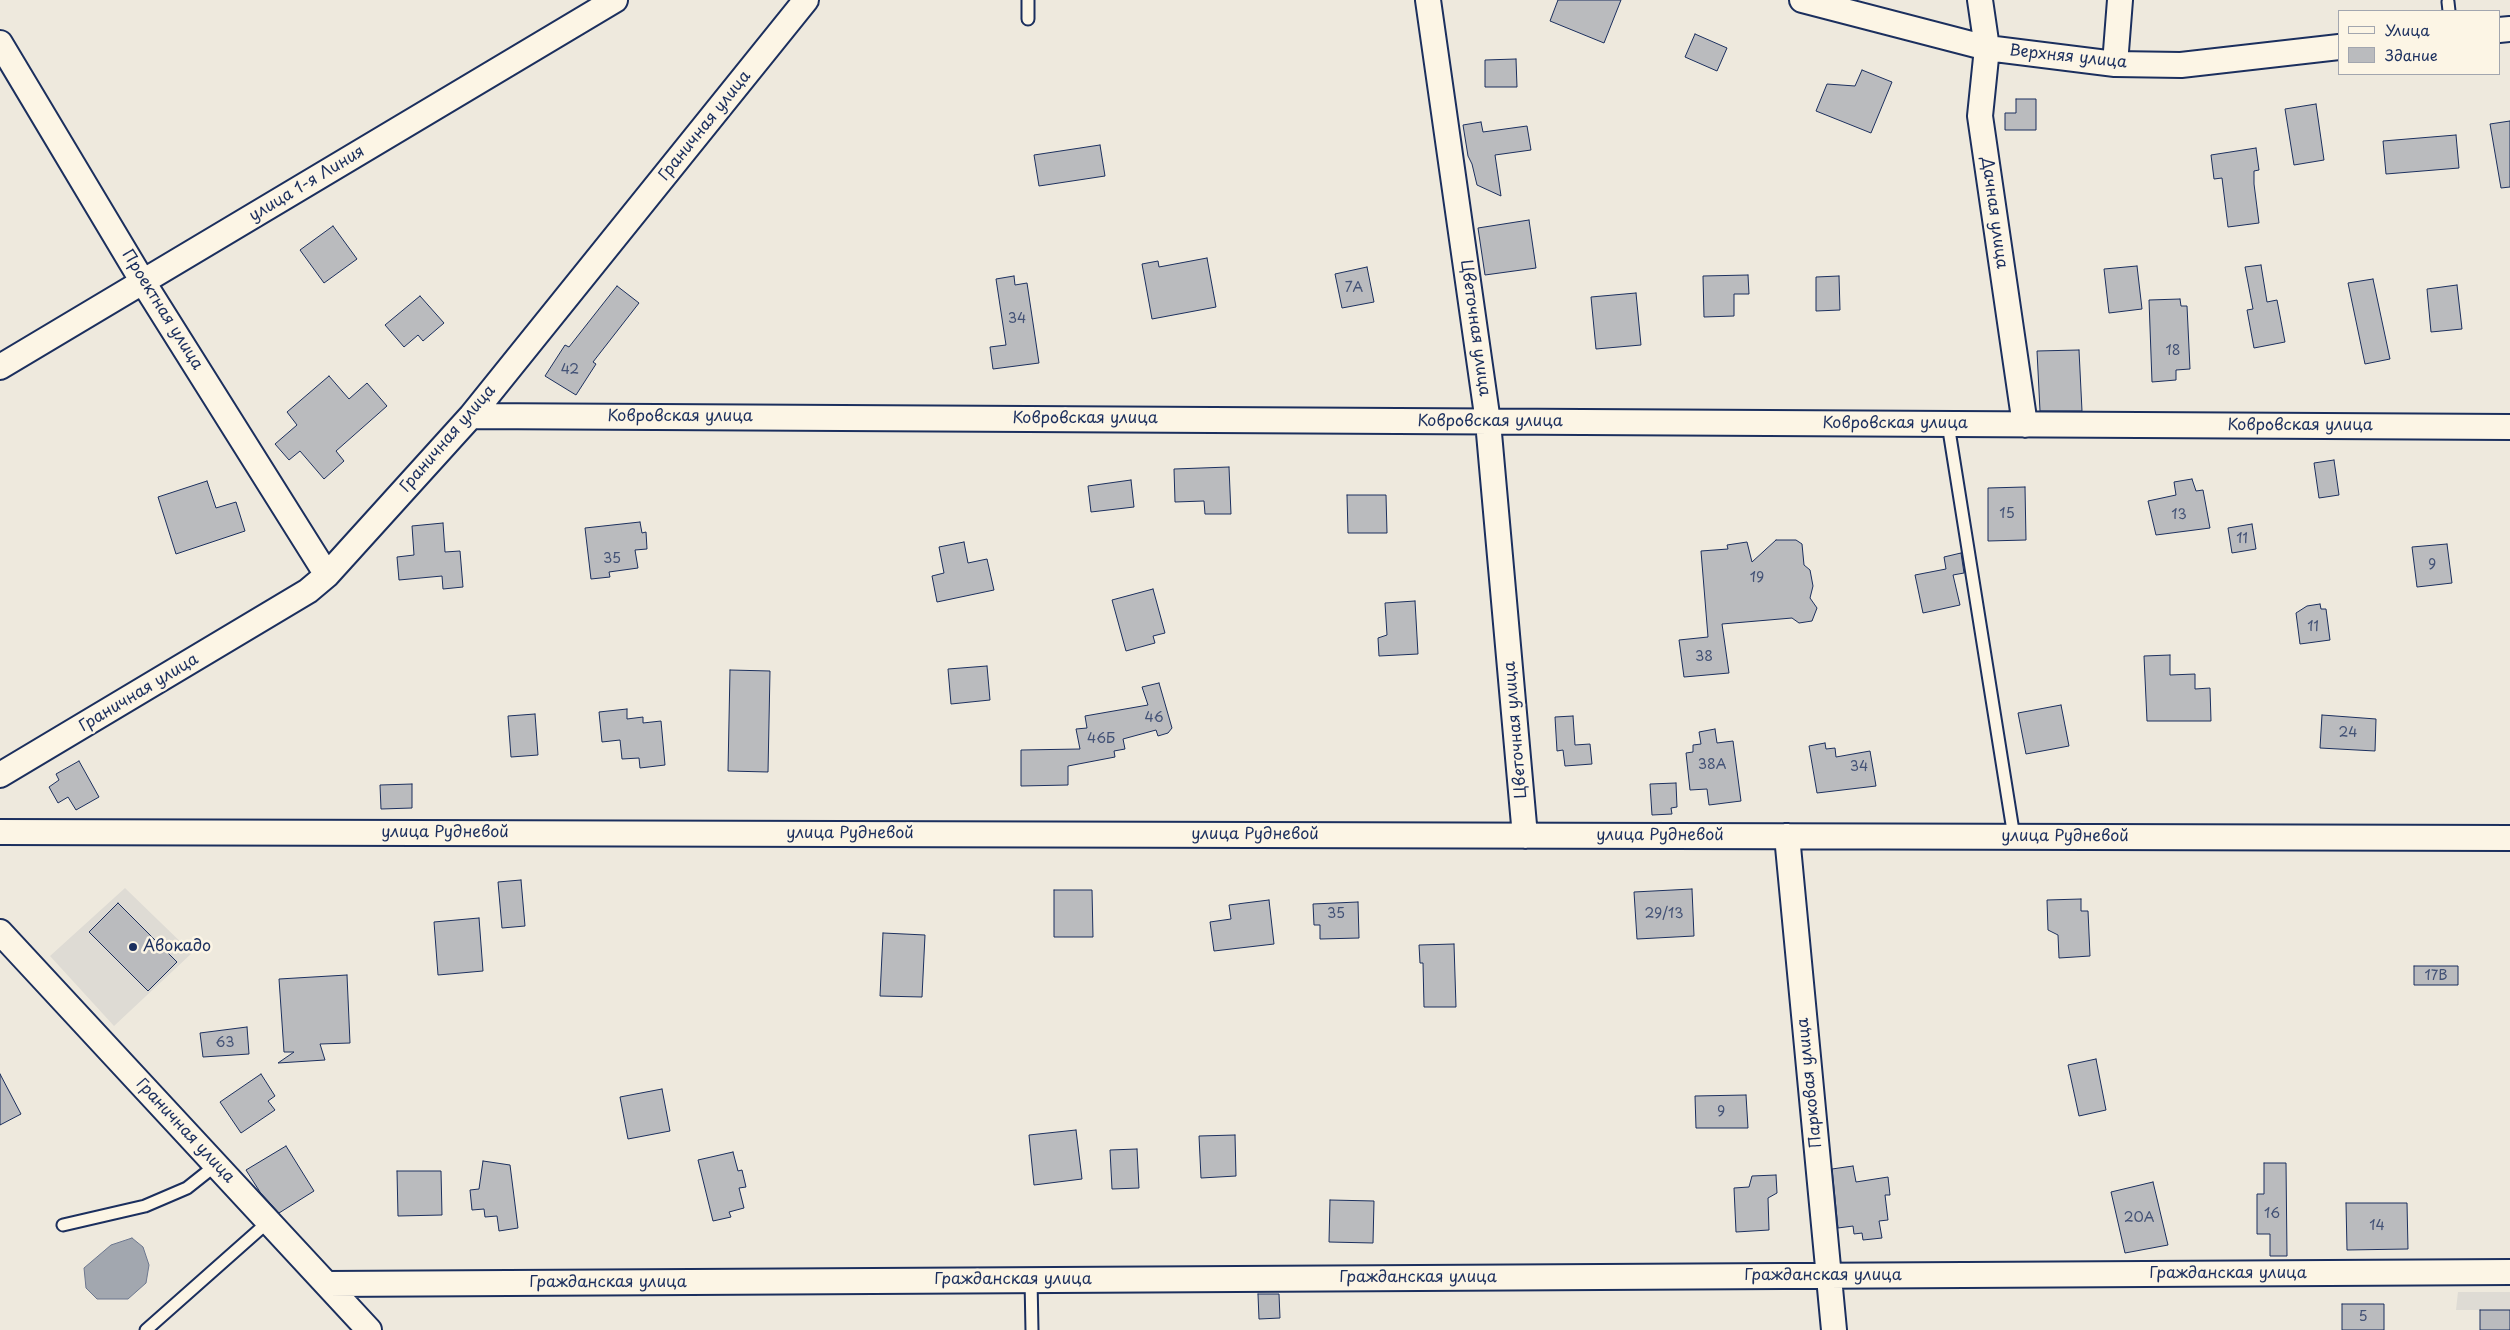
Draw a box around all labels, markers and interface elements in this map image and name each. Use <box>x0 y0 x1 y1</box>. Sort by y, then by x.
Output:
legend <box>2338 10 2500 75</box>
text: Улица <box>2385 18 2430 41</box>
street label: Верхняя улица <box>2008 41 2128 73</box>
text: Здание <box>2385 43 2438 66</box>
street label: Граничная улица <box>655 67 755 185</box>
street label: улица 1-я Линия <box>246 142 368 226</box>
street label: Дачная улица <box>1977 156 2011 270</box>
street label: Проектная улица <box>117 246 207 374</box>
street label: Цветочная улица <box>1456 259 1494 397</box>
house number: 7А <box>1345 280 1363 296</box>
house number: 34 <box>1008 311 1026 327</box>
house number: 18 <box>2165 343 2181 359</box>
house number: 42 <box>561 362 579 378</box>
street label: Граничная улица <box>396 381 500 497</box>
street label: Ковровская улица <box>607 407 753 427</box>
street label: Ковровская улица <box>1012 409 1158 429</box>
street label: Ковровская улица <box>1417 412 1563 432</box>
street label: Ковровская улица <box>1822 414 1968 434</box>
street label: Ковровская улица <box>2227 416 2373 436</box>
house number: 15 <box>1999 506 2015 522</box>
house number: 13 <box>2171 507 2187 523</box>
house number: 11 <box>2236 531 2248 547</box>
house number: 35 <box>603 551 621 567</box>
house number: 9 <box>2428 557 2436 573</box>
house number: 19 <box>1750 570 1764 586</box>
house number: 11 <box>2307 619 2319 635</box>
house number: 38 <box>1695 649 1713 665</box>
street label: Граничная улица <box>76 650 202 736</box>
street label: Цветочная улица <box>1500 661 1532 799</box>
house number: 46 <box>1144 710 1164 726</box>
house number: 24 <box>2339 725 2357 741</box>
house number: 46Б <box>1087 731 1115 747</box>
house number: 38А <box>1698 757 1726 773</box>
house number: 34 <box>1850 759 1868 775</box>
street label: улица Рудневой <box>381 823 509 843</box>
street label: улица Рудневой <box>786 824 914 844</box>
street label: улица Рудневой <box>1191 825 1319 845</box>
street label: улица Рудневой <box>1596 826 1724 846</box>
street label: улица Рудневой <box>2001 827 2129 847</box>
house number: 35 <box>1327 906 1345 922</box>
house number: 29/13 <box>1644 906 1684 922</box>
place label: Авокадо <box>143 937 211 957</box>
marker: Авокадо <box>127 941 139 953</box>
house number: 17В <box>2424 968 2448 984</box>
street label: Парковая улица <box>1794 1017 1826 1149</box>
house number: 63 <box>216 1035 234 1051</box>
street label: Граничная улица <box>132 1075 238 1187</box>
house number: 9 <box>1717 1104 1725 1120</box>
house number: 16 <box>2264 1206 2280 1222</box>
house number: 20А <box>2124 1210 2154 1226</box>
house number: 14 <box>2369 1218 2385 1234</box>
street label: Гражданская улица <box>2149 1264 2307 1284</box>
street label: Гражданская улица <box>1744 1266 1902 1286</box>
street label: Гражданская улица <box>1339 1268 1497 1288</box>
street label: Гражданская улица <box>934 1270 1092 1290</box>
street label: Гражданская улица <box>529 1273 687 1293</box>
house number: 5 <box>2358 1309 2368 1325</box>

